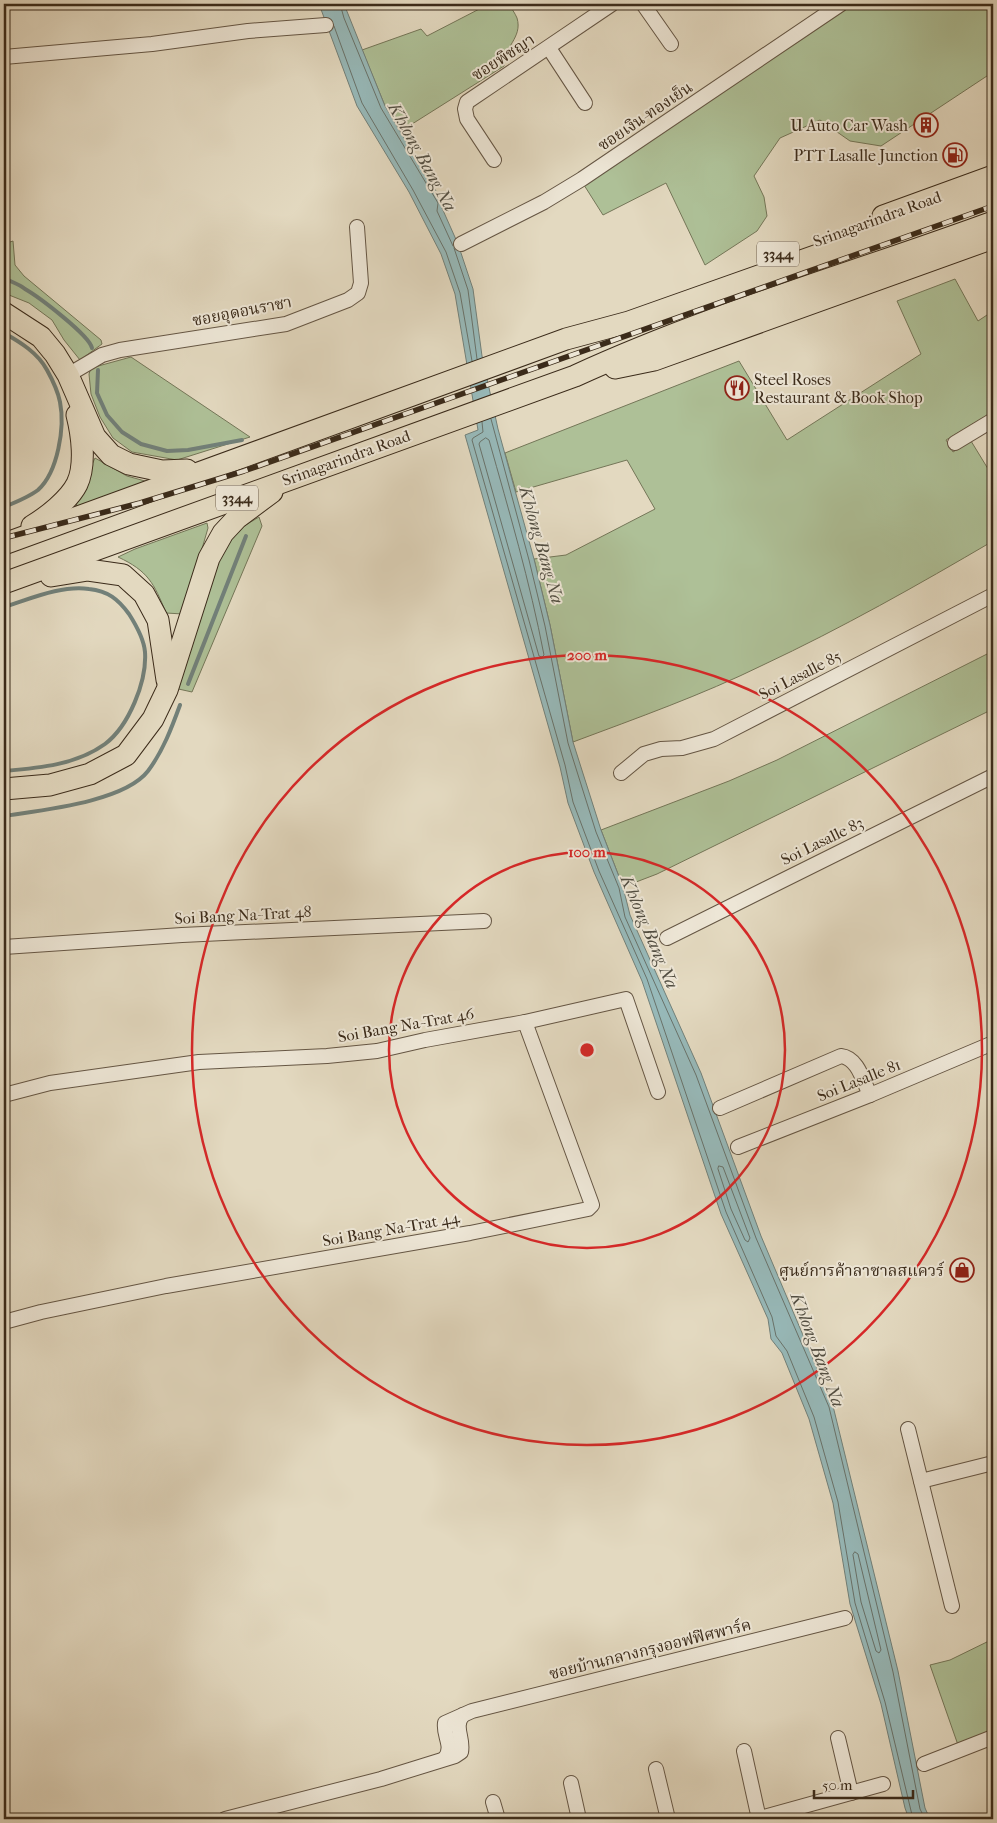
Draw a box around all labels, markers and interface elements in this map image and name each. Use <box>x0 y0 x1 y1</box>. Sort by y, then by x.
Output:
street label: ซอยพิชญา <box>468 30 538 84</box>
street label: ซอยเงิน-ทองเย็น <box>594 77 696 155</box>
water label: Khlong Bang Na <box>382 97 461 215</box>
building icon: U Auto Car Wash <box>913 112 939 138</box>
place label: U Auto Car Wash <box>790 116 908 135</box>
fuel station icon: PTT Lasalle Junction <box>942 142 968 168</box>
place label: PTT Lasalle Junction <box>794 146 939 165</box>
street label: Srinagarindra Road <box>810 187 944 251</box>
road number: 3344 <box>757 242 799 266</box>
street label: ซอยอุดอนราชา <box>191 292 294 332</box>
place label: Steel Roses Restaurant & Book Shop <box>754 370 923 407</box>
restaurant icon: Steel Roses Restaurant & Book Shop <box>724 375 750 401</box>
street label: Srinagarindra Road <box>279 426 413 490</box>
water label: Khlong Bang Na <box>514 482 568 606</box>
road number: 3344 <box>216 486 258 510</box>
text: 200 m <box>567 646 607 664</box>
street label: Soi Lasalle 85 <box>756 646 844 704</box>
street label: Soi Lasalle 83 <box>778 813 866 869</box>
text: 100 m <box>568 843 606 861</box>
water label: Khlong Bang Na <box>615 870 682 992</box>
street label: Soi Bang Na-Trat 48 <box>174 902 312 928</box>
street label: Soi Bang Na-Trat 46 <box>336 1004 476 1046</box>
centre of rings <box>578 1041 596 1059</box>
street label: Soi Lasalle 81 <box>814 1055 904 1105</box>
street label: Soi Bang Na-Trat 44 <box>321 1207 462 1250</box>
shop icon: ศูนย์การค้าลาซาลสแควร์ <box>949 1257 975 1283</box>
place label: ศูนย์การค้าลาซาลสแควร์ <box>779 1261 945 1281</box>
water label: Khlong Bang Na <box>785 1288 849 1410</box>
street label: ซอยบ้านกลางกรุงออฟฟิศพาร์ค <box>547 1615 753 1685</box>
scale bar <box>814 1768 913 1800</box>
text: 50 m <box>822 1776 853 1794</box>

